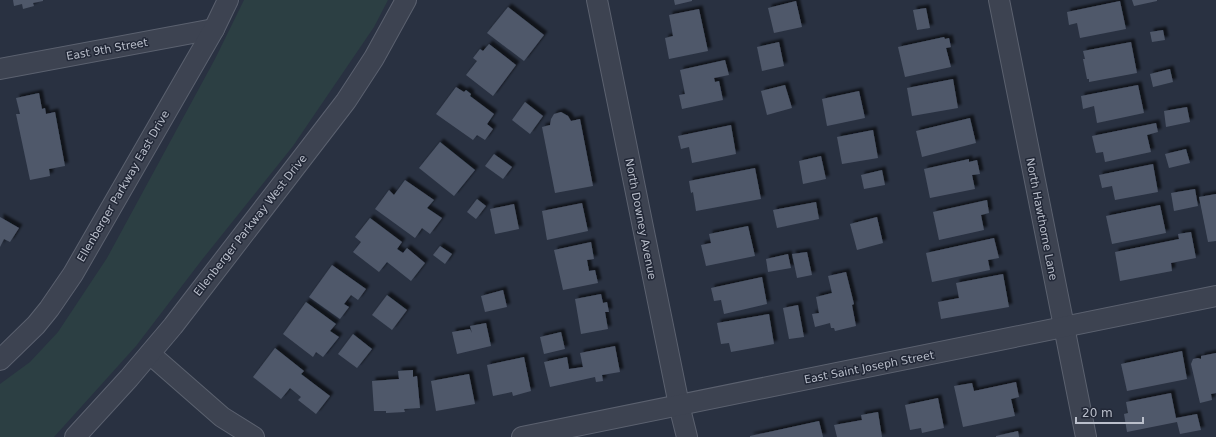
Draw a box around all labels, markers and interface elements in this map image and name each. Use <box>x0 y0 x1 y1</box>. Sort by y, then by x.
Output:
street label: East 9th Street <box>65 36 149 63</box>
street label: Ellenberger Parkway East Drive <box>75 108 172 264</box>
street label: Ellenberger Parkway West Drive <box>191 152 310 299</box>
street label: North Downey Avenue <box>622 157 659 281</box>
street label: North Hawthorne Lane <box>1023 157 1060 282</box>
street label: East Saint Joseph Street <box>803 348 936 386</box>
scale bar <box>1076 399 1143 425</box>
text: 20 m <box>1082 406 1113 420</box>

